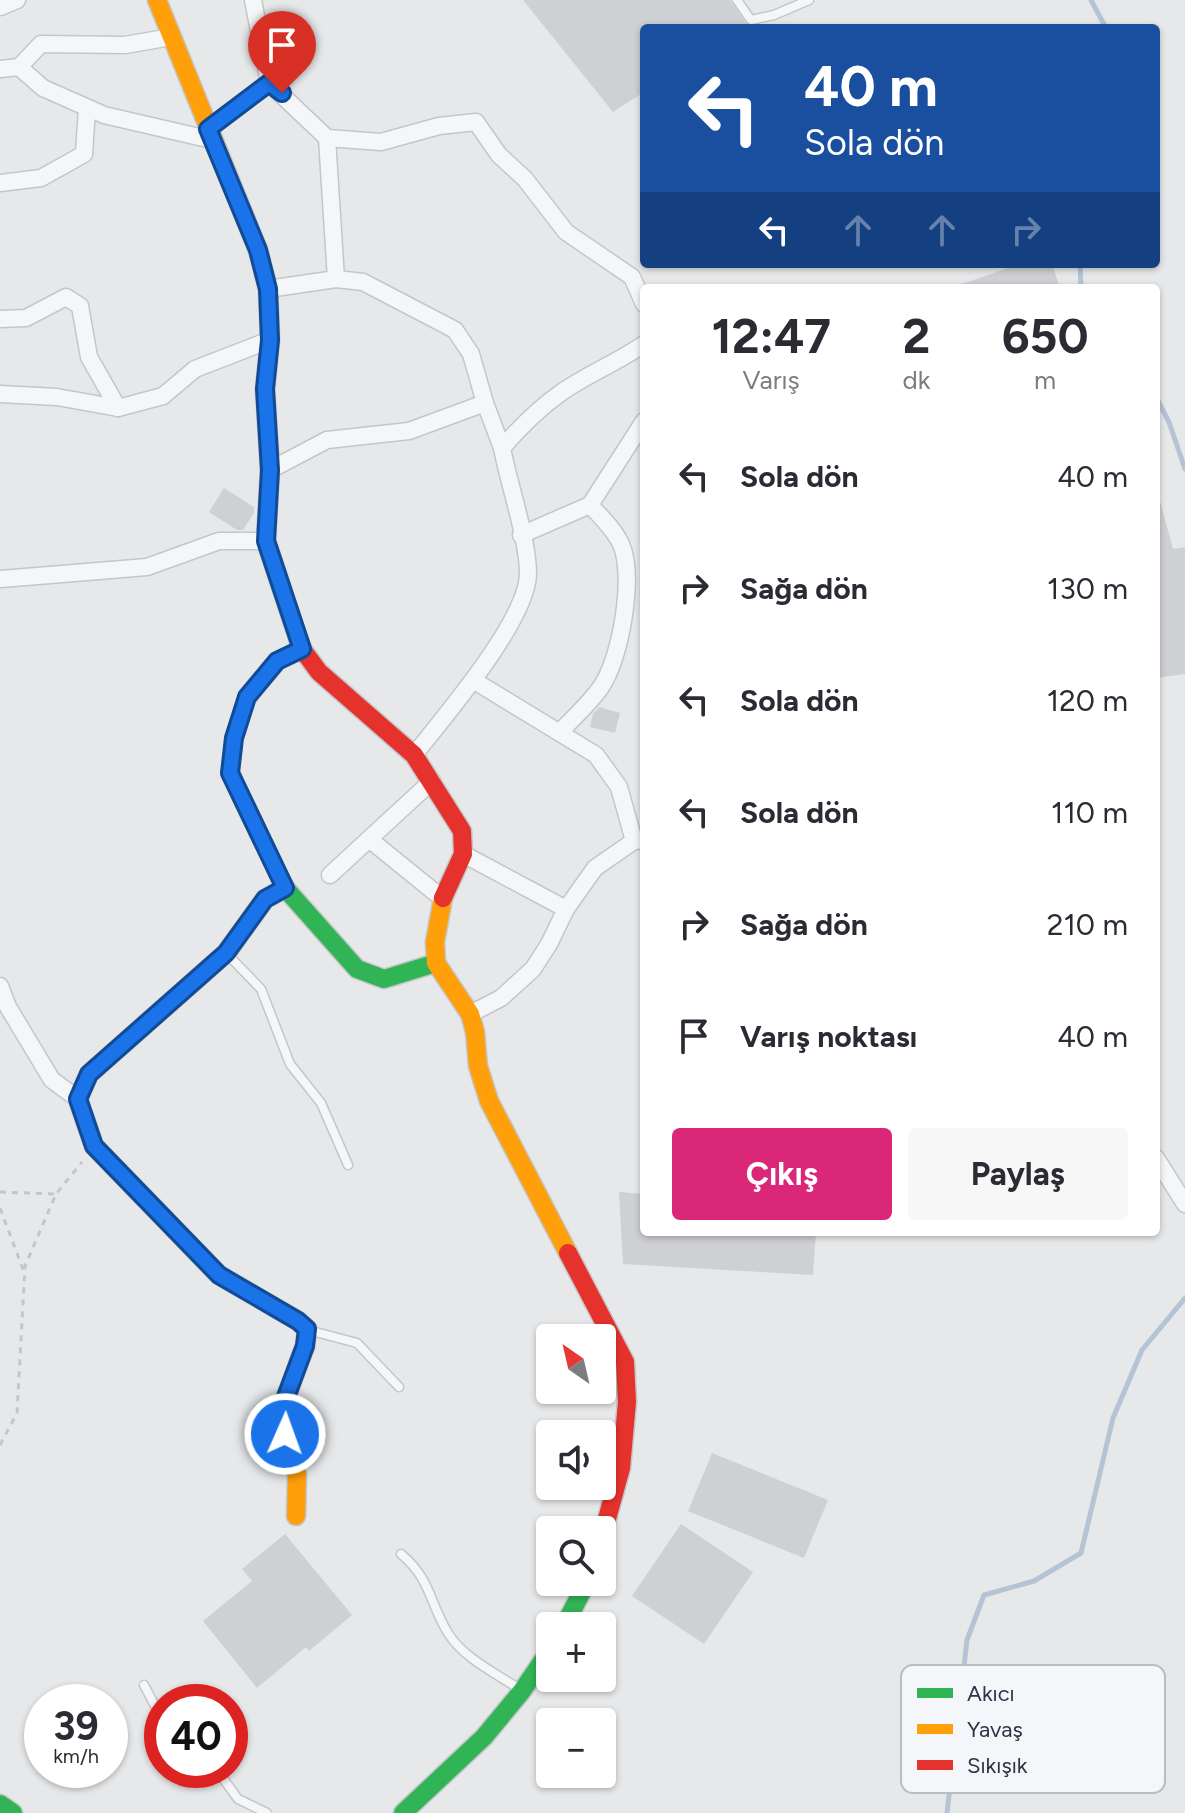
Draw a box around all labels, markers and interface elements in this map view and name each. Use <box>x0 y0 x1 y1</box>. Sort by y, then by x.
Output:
pin <box>248 11 316 93</box>
icon: arrive <box>260 23 304 67</box>
text: 40 m <box>804 53 938 120</box>
icon: left <box>672 56 776 160</box>
text: Sola dön <box>804 121 944 164</box>
icon: left <box>752 208 796 252</box>
icon: ahead <box>836 208 880 252</box>
icon: ahead <box>920 208 964 252</box>
icon: right <box>1004 208 1048 252</box>
text: 12:47 <box>711 307 831 365</box>
text: 2 <box>902 307 930 365</box>
text: 650 <box>1002 307 1089 365</box>
text: Varış <box>743 364 800 396</box>
text: dk <box>902 364 930 396</box>
text: m <box>1034 364 1056 396</box>
icon: left <box>672 454 716 498</box>
text: Sola dön <box>740 458 858 495</box>
text: 40 m <box>1057 458 1128 495</box>
icon: right <box>672 566 716 610</box>
text: Sağa dön <box>740 570 868 607</box>
text: 130 m <box>1047 570 1128 607</box>
icon: left <box>672 678 716 722</box>
text: Sola dön <box>740 682 858 719</box>
text: 120 m <box>1047 682 1128 719</box>
icon: left <box>672 790 716 834</box>
text: Sola dön <box>740 794 858 831</box>
text: 110 m <box>1051 794 1128 831</box>
icon: right <box>672 902 716 946</box>
text: Sağa dön <box>740 906 868 943</box>
text: 210 m <box>1047 906 1128 943</box>
icon: arrive <box>672 1014 716 1058</box>
text: Varış noktası <box>740 1018 917 1055</box>
text: 40 m <box>1057 1018 1128 1055</box>
button: Çıkış <box>672 1128 892 1220</box>
button: Paylaş <box>908 1128 1128 1220</box>
north arrow <box>536 1324 616 1404</box>
map controls <box>536 1324 616 1788</box>
position arrow <box>243 1392 327 1476</box>
button: sound <box>536 1420 616 1500</box>
button: search <box>536 1516 616 1596</box>
button: + <box>536 1612 616 1692</box>
legend <box>901 1665 1165 1793</box>
text: Akıcı <box>967 1680 1015 1707</box>
speed limit sign: 40 <box>144 1684 248 1788</box>
text: 39 <box>53 1702 99 1750</box>
button: − <box>536 1708 616 1788</box>
text: Yavaş <box>967 1716 1023 1743</box>
text: km/h <box>53 1744 99 1768</box>
text: Sıkışık <box>967 1752 1028 1779</box>

